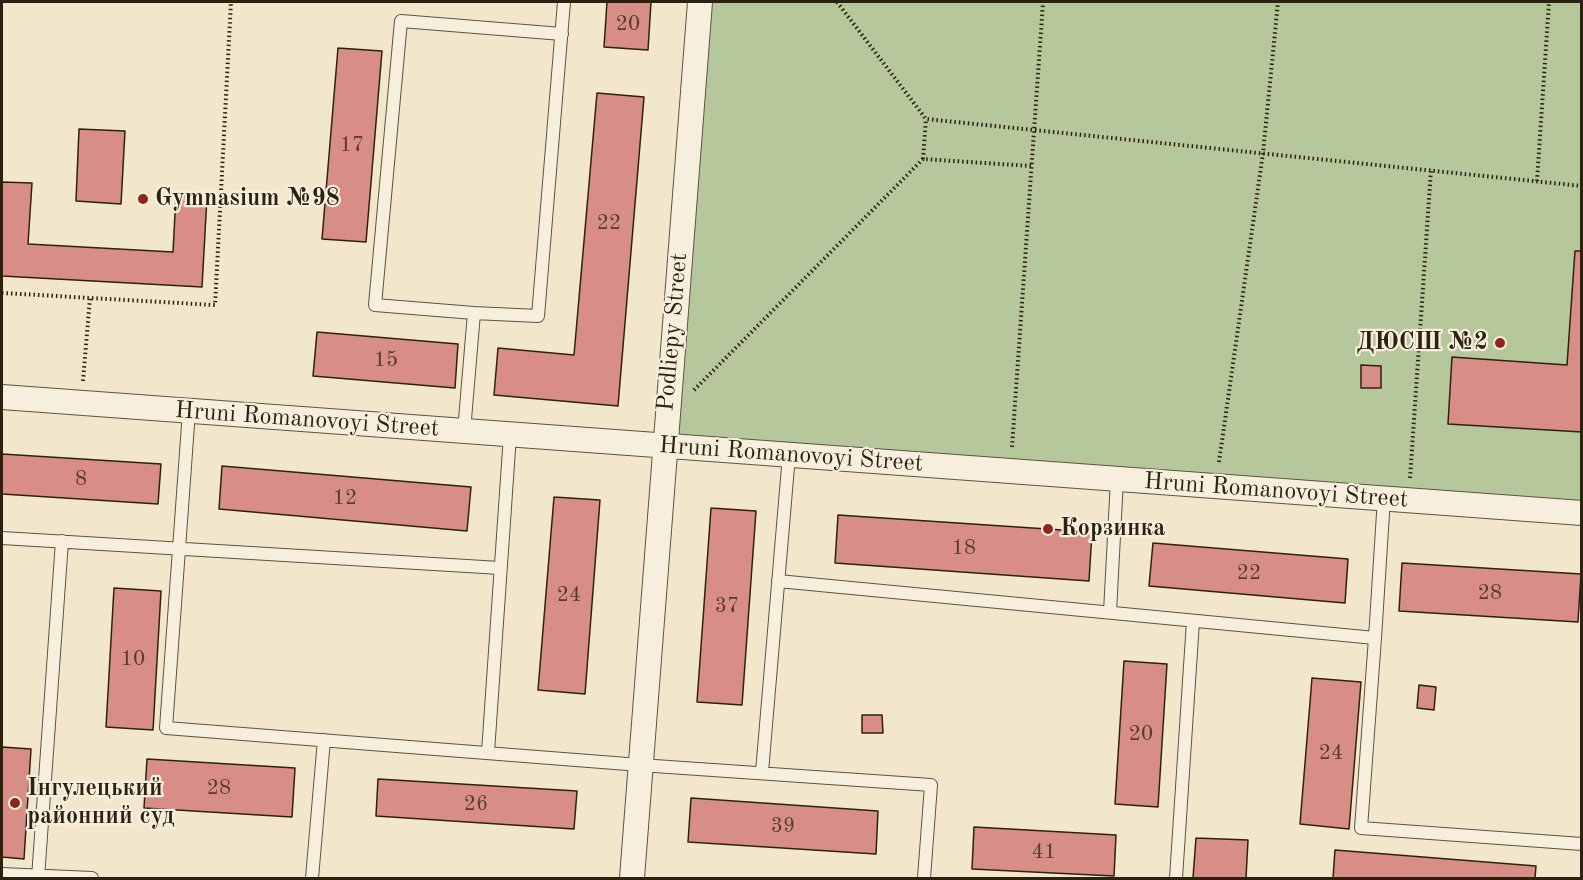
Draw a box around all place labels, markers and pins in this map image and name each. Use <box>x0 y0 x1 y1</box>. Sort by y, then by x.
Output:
place label: Gymnasium №98 <box>155 185 340 213</box>
marker: Gymnasium №98 <box>136 192 150 206</box>
place label: ДЮСШ №2 <box>1356 329 1488 357</box>
marker: ДЮСШ №2 <box>1493 336 1507 350</box>
place label: Корзинка <box>1060 515 1165 543</box>
marker: Корзинка <box>1041 522 1055 536</box>
place label: Інгулецький районний суд <box>27 775 175 831</box>
marker: Інгулецький районний суд <box>8 796 22 810</box>

